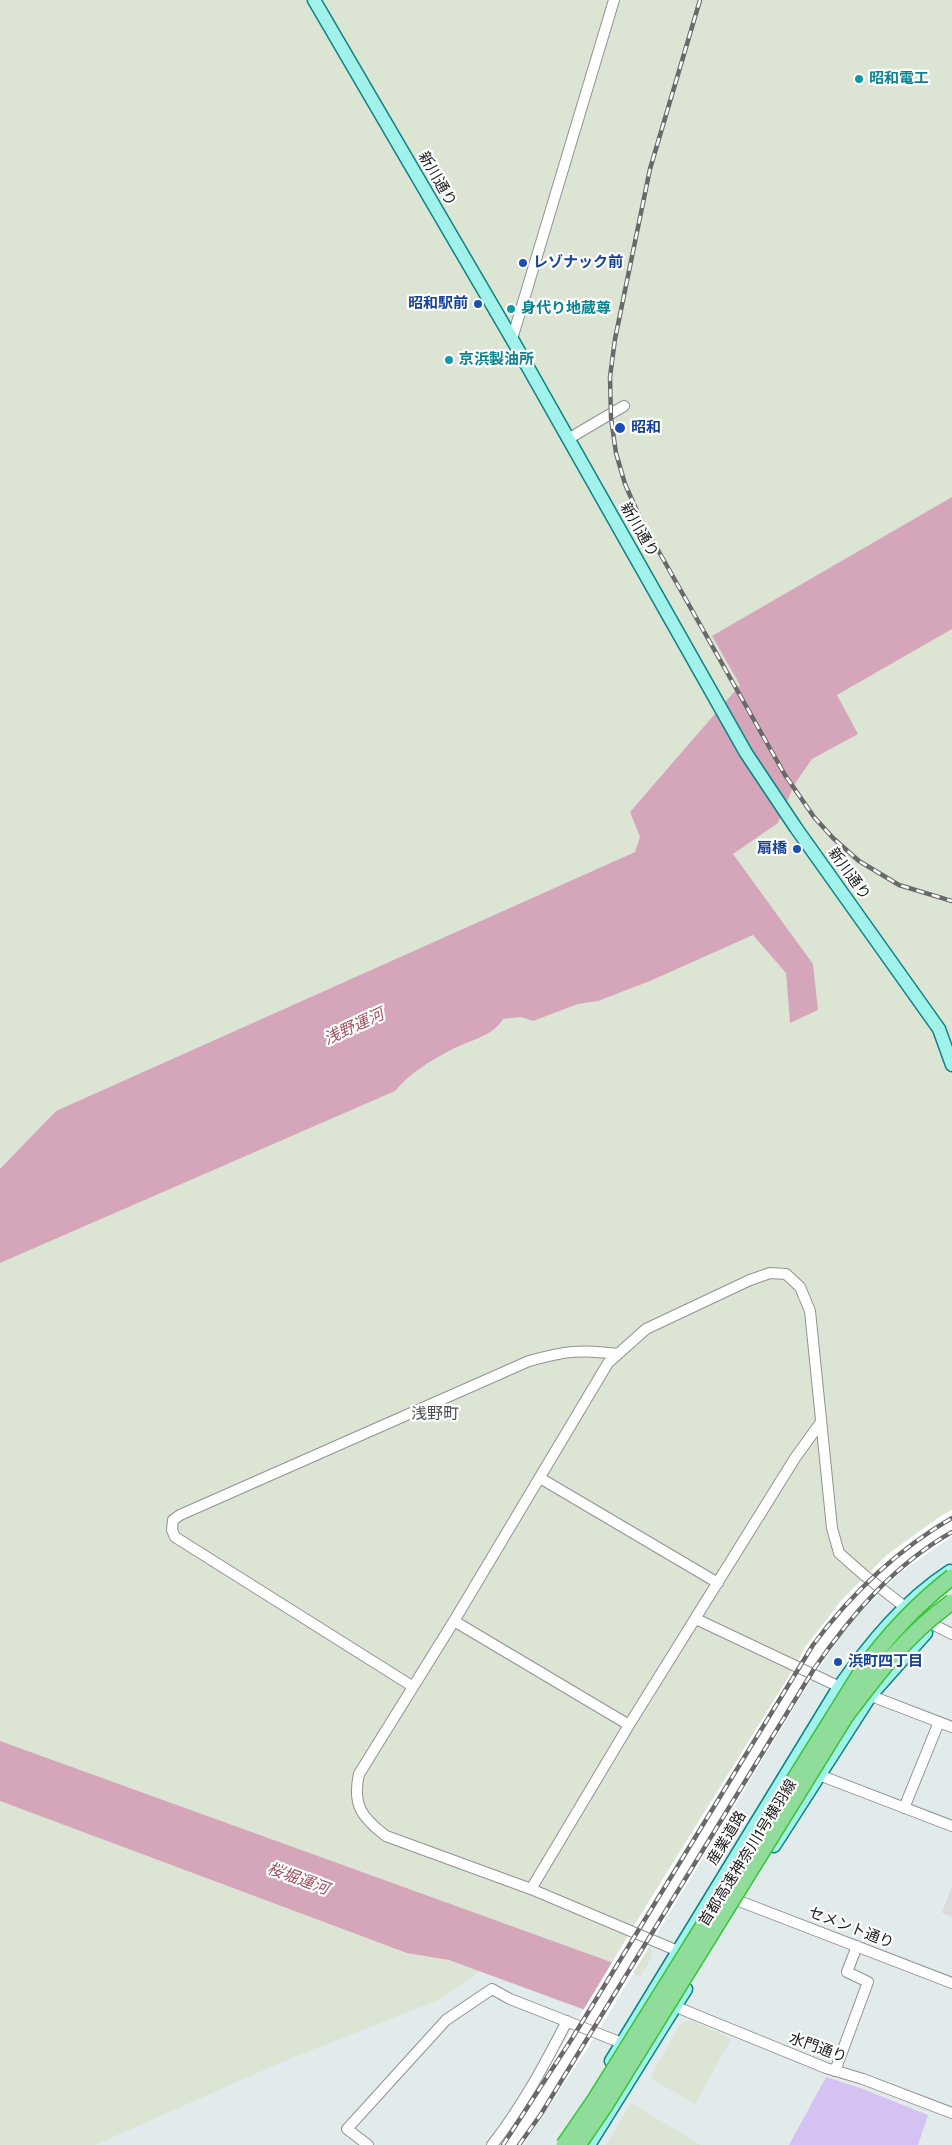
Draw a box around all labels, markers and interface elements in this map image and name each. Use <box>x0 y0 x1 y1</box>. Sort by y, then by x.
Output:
place label: 昭和電工 <box>869 70 929 88</box>
marker: 昭和電工 <box>853 73 865 85</box>
street label: 新川通り <box>414 149 460 209</box>
place label: レゾナック前 <box>533 254 623 272</box>
marker: レゾナック前 <box>517 257 529 269</box>
place label: 昭和駅前 <box>408 295 468 313</box>
marker: 昭和駅前 <box>472 298 484 310</box>
place label: 身代り地蔵尊 <box>521 300 611 318</box>
marker: 身代り地蔵尊 <box>505 303 517 315</box>
place label: 京浜製油所 <box>459 351 534 369</box>
marker: 京浜製油所 <box>443 354 455 366</box>
place label: 昭和 <box>631 419 661 437</box>
marker: 昭和 <box>613 421 627 435</box>
street label: 新川通り <box>616 500 662 560</box>
place label: 扇橋 <box>757 840 787 858</box>
marker: 扇橋 <box>791 843 803 855</box>
street label: 新川通り <box>824 844 874 904</box>
water label: 浅野運河 <box>321 1005 387 1049</box>
district label: 浅野町 <box>411 1404 459 1424</box>
place label: 浜町四丁目 <box>848 1653 923 1671</box>
marker: 浜町四丁目 <box>832 1656 844 1668</box>
street label: 首都高速神奈川1号横羽線 <box>695 1776 801 1930</box>
street label: 産業道路 <box>704 1808 750 1868</box>
water label: 桜堀運河 <box>265 1859 331 1899</box>
street label: セメント通り <box>806 1903 896 1953</box>
street label: 水門通り <box>787 2029 849 2067</box>

